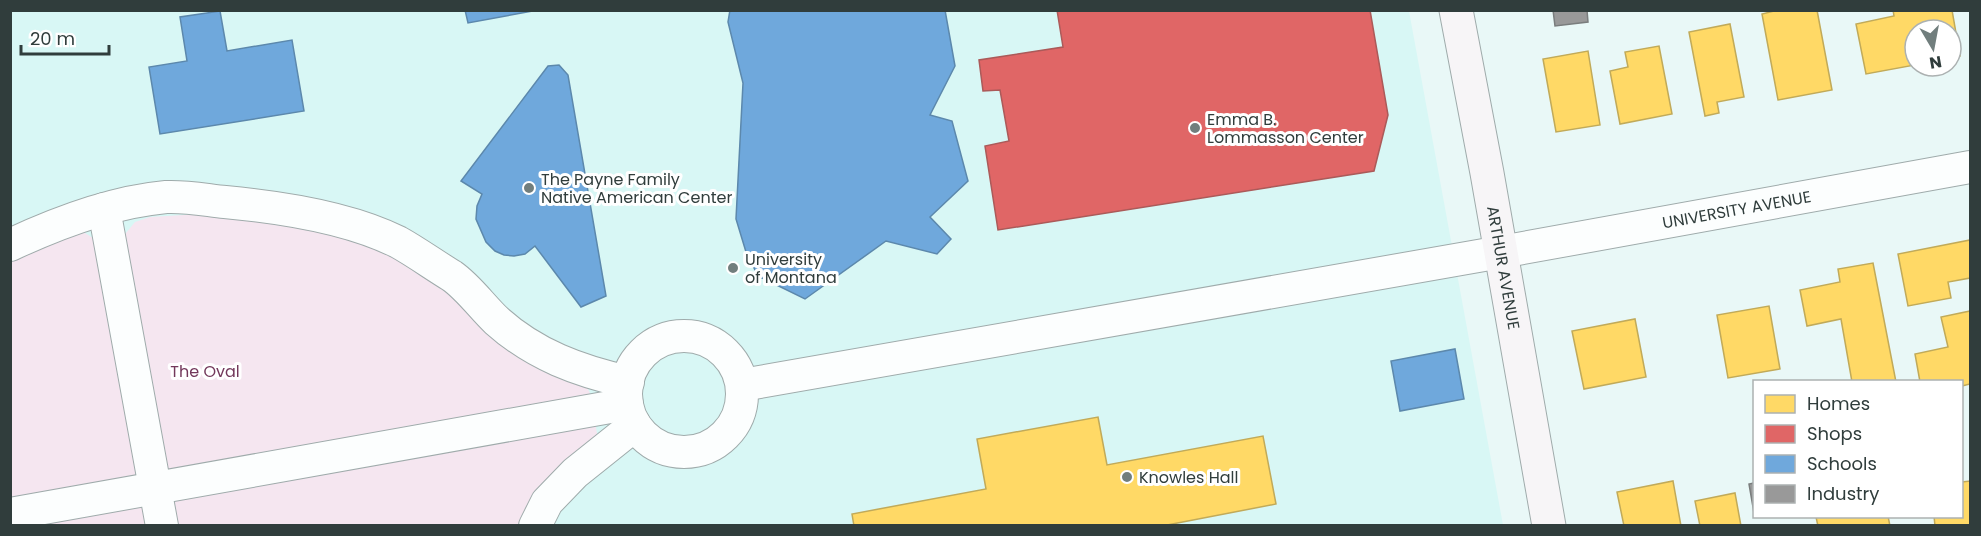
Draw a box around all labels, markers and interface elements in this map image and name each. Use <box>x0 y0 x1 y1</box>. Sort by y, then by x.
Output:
scale bar <box>21 18 110 56</box>
north arrow <box>1903 18 1963 78</box>
text: 20 m <box>30 26 75 51</box>
text: N <box>1928 50 1943 75</box>
place label: Emma B. Lommasson Center <box>1207 108 1364 149</box>
marker: Emma B. Lommasson Center <box>1188 121 1202 135</box>
place label: The Payne Family Native American Center <box>541 168 732 209</box>
marker: The Payne Family Native American Center <box>522 181 536 195</box>
street label: UNIVERSITY AVENUE <box>1661 185 1813 235</box>
street label: ARTHUR AVENUE <box>1481 204 1525 331</box>
place label: University of Montana <box>745 248 837 289</box>
marker: University of Montana <box>726 261 740 275</box>
park label: The Oval <box>170 360 240 383</box>
legend <box>1753 380 1963 518</box>
text: Homes <box>1807 391 1870 416</box>
text: Shops <box>1807 421 1862 446</box>
text: Schools <box>1807 451 1877 476</box>
place label: Knowles Hall <box>1139 466 1238 489</box>
marker: Knowles Hall <box>1120 470 1134 484</box>
text: Industry <box>1807 481 1879 506</box>

